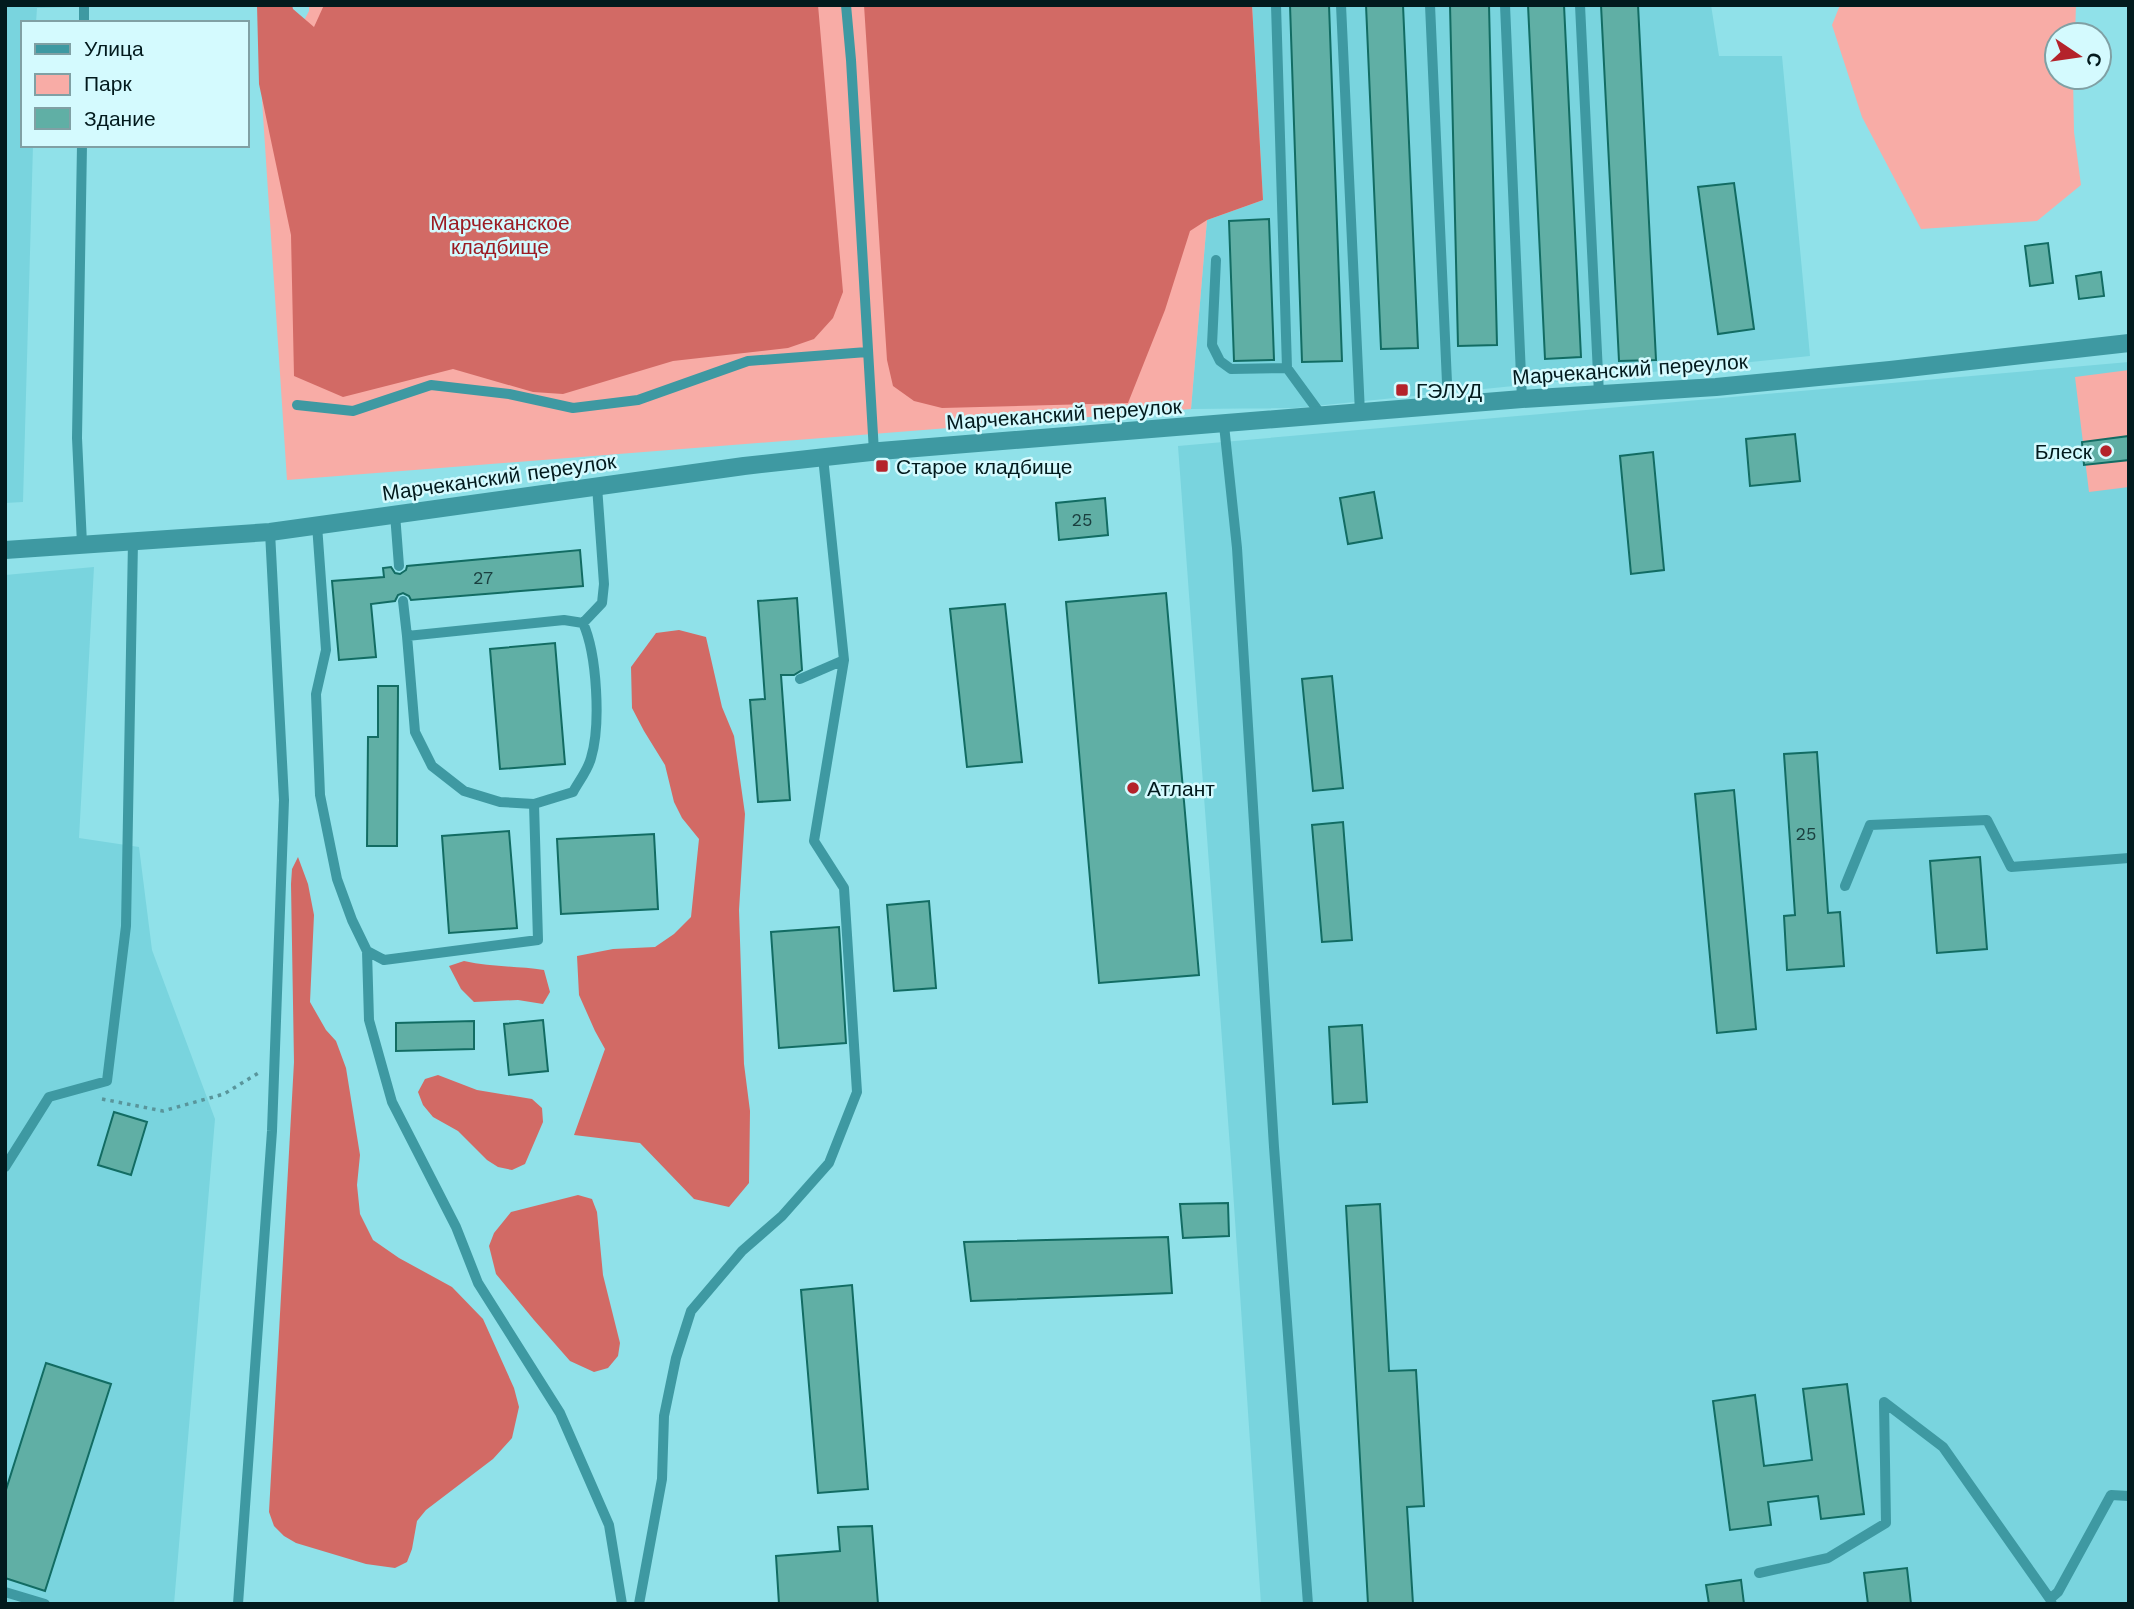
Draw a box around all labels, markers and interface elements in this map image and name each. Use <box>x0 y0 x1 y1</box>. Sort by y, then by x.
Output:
legend <box>21 21 248 147</box>
north arrow <box>2043 21 2113 91</box>
text: Улица <box>84 36 144 61</box>
text: С <box>2081 50 2107 69</box>
text: Парк <box>84 71 132 96</box>
text: Здание <box>84 106 156 131</box>
park label: Марчеканское кладбище <box>430 210 570 259</box>
street label: Марчеканский переулок <box>1511 348 1749 390</box>
place label: ГЭЛУД <box>1416 378 1482 403</box>
marker: ГЭЛУД <box>1394 382 1410 398</box>
street label: Марчеканский переулок <box>945 393 1183 435</box>
place label: Блеск <box>2035 439 2093 464</box>
marker: Блеск <box>2098 443 2114 459</box>
street label: Марчеканский переулок <box>380 448 618 506</box>
place label: Старое кладбище <box>896 454 1073 479</box>
marker: Старое кладбище <box>874 458 890 474</box>
house number: 25 <box>1072 509 1092 530</box>
house number: 27 <box>473 567 493 588</box>
place label: Атлант <box>1147 776 1215 801</box>
marker: Атлант <box>1125 780 1141 796</box>
house number: 25 <box>1796 823 1816 844</box>

